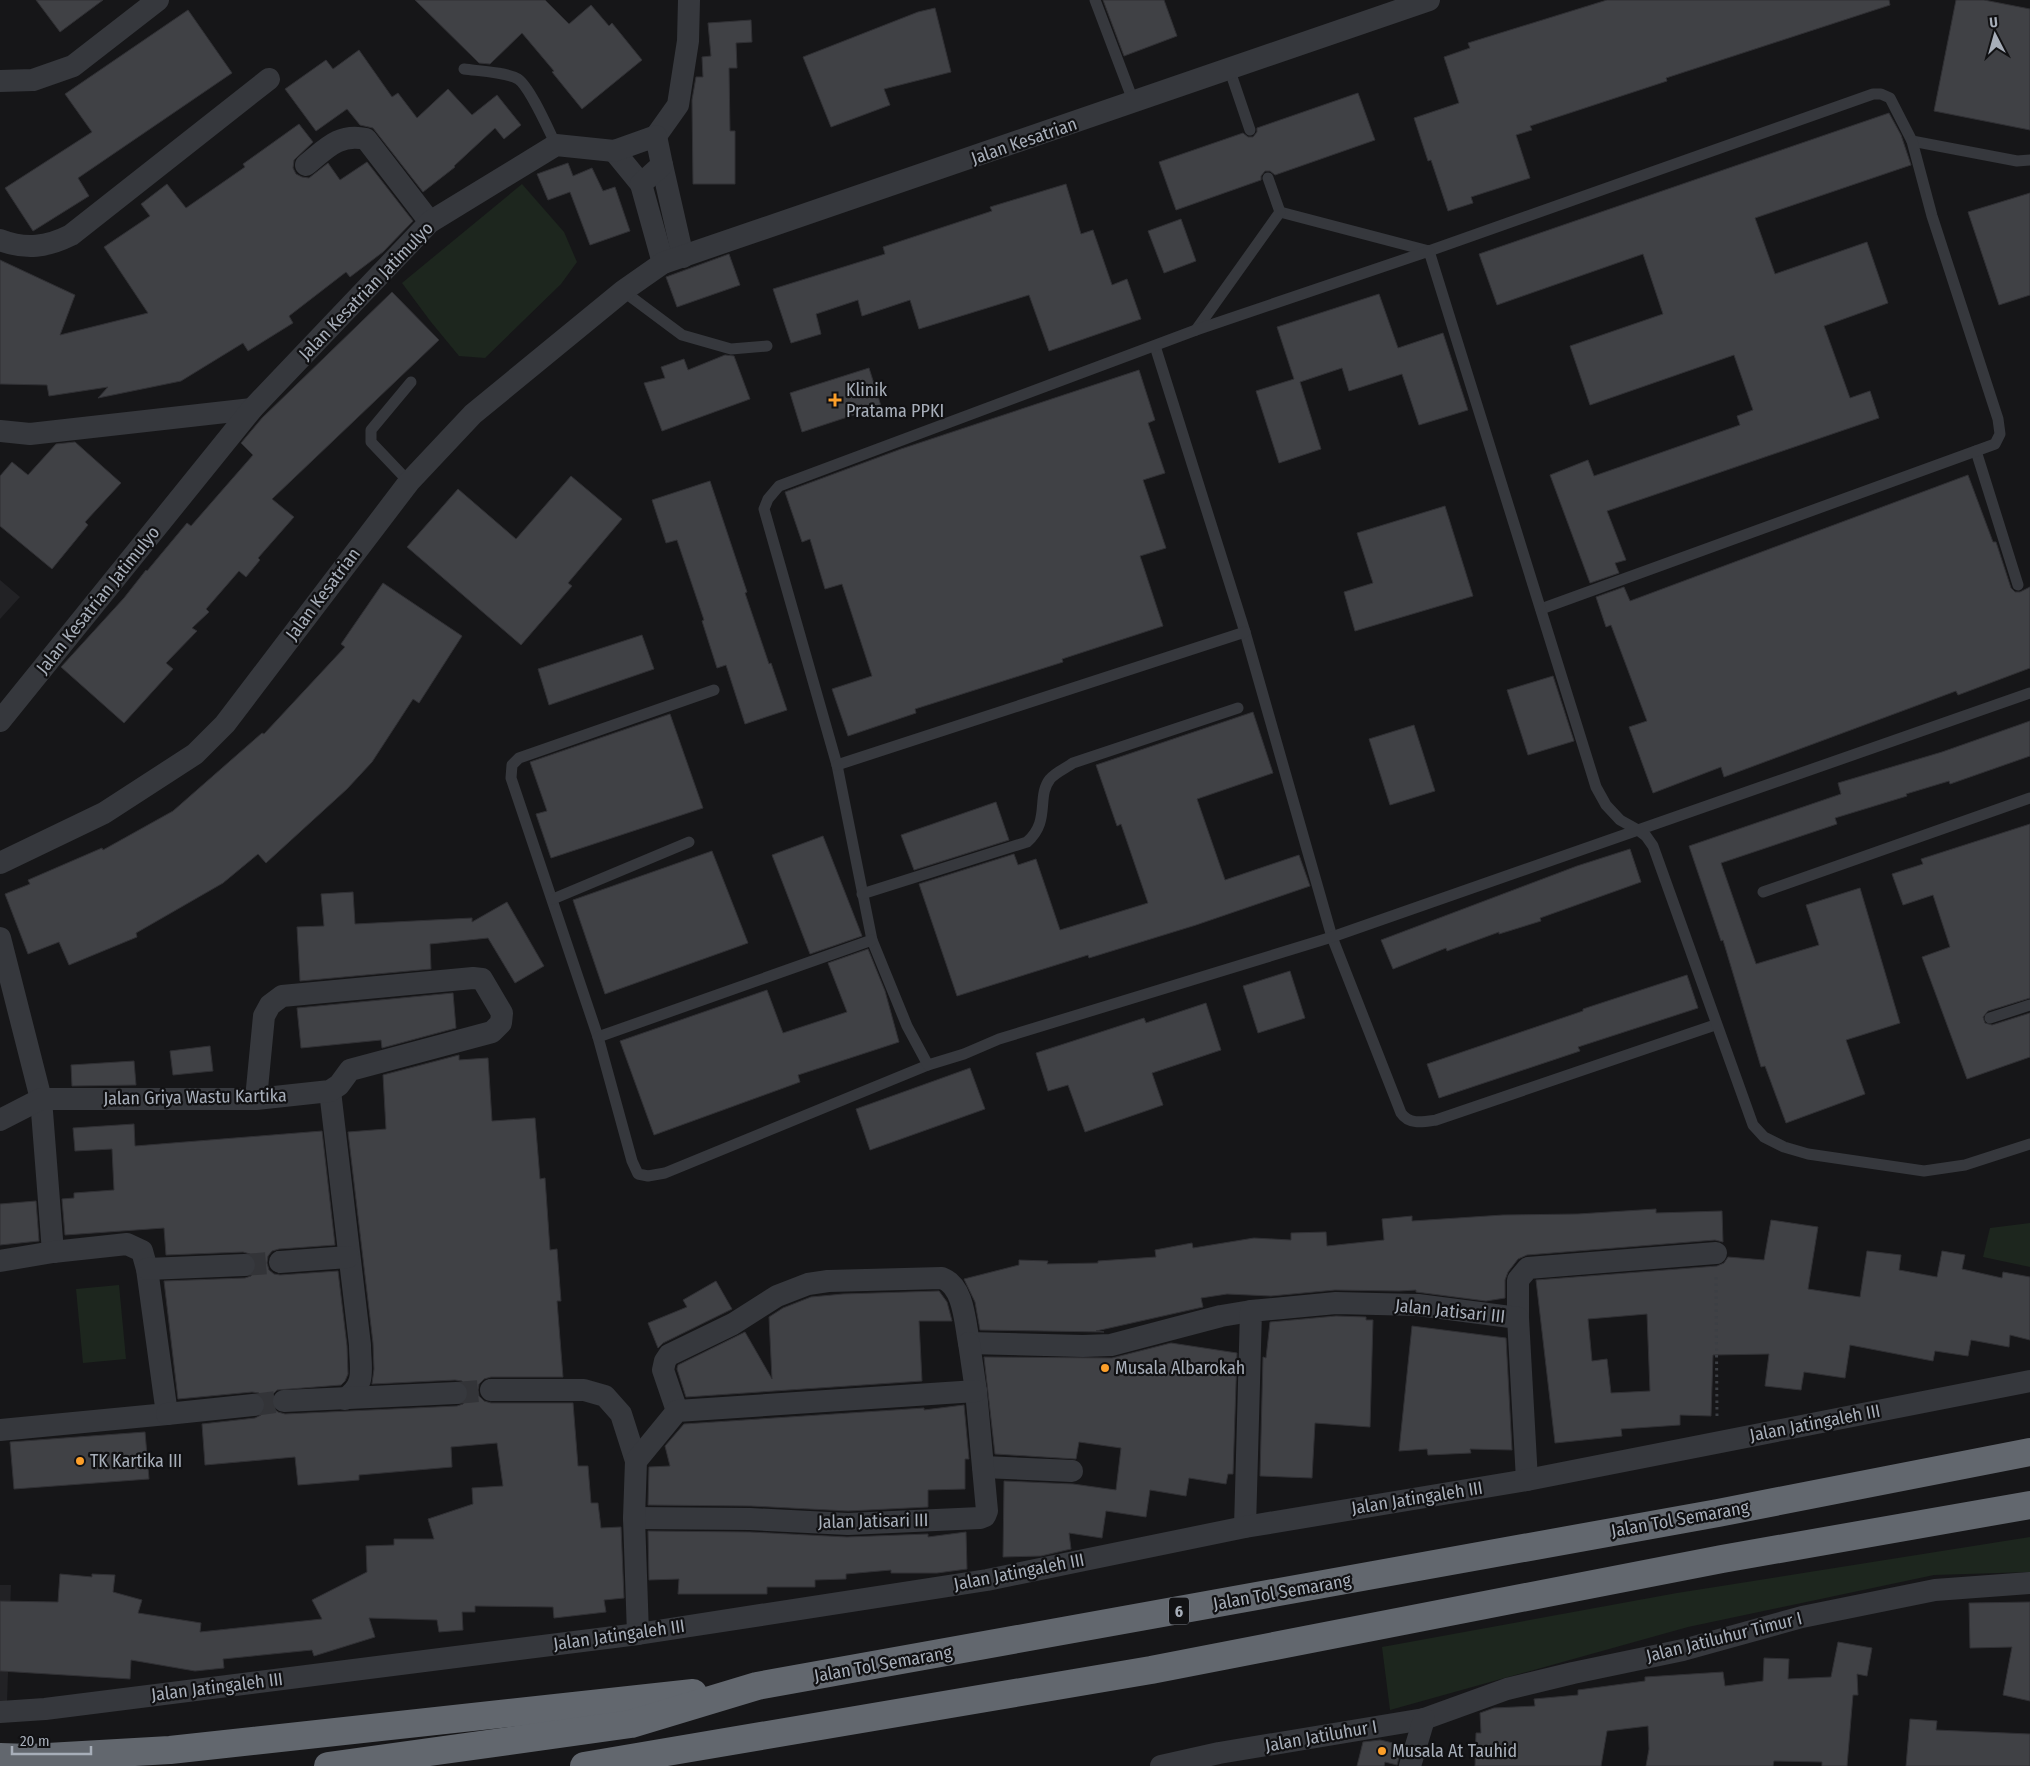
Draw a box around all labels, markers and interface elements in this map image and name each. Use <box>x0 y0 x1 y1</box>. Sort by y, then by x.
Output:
north arrow <box>1970 10 2020 60</box>
text: U <box>1989 14 1999 31</box>
street label: Jalan Kesatrian <box>968 113 1080 169</box>
street label: Jalan Kesatrian Jatimulyo <box>294 217 438 365</box>
place label: Klinik Pratama PPKI <box>846 379 944 422</box>
marker: Klinik Pratama PPKI <box>828 393 842 407</box>
street label: Jalan Kesatrian Jatimulyo <box>32 522 164 678</box>
street label: Jalan Kesatrian <box>281 543 365 645</box>
street label: Jalan Griya Wastu Kartika <box>103 1084 287 1110</box>
street label: Jalan Jatisari III <box>1394 1294 1506 1328</box>
place label: Musala Albarokah <box>1115 1357 1245 1379</box>
marker: Musala Albarokah <box>1099 1362 1111 1374</box>
street label: Jalan Jatingaleh III <box>1748 1400 1882 1446</box>
place label: TK Kartika III <box>90 1450 182 1472</box>
marker: TK Kartika III <box>74 1455 86 1467</box>
street label: Jalan Jatingaleh III <box>1350 1477 1484 1519</box>
street label: Jalan Tol Semarang <box>1609 1496 1751 1542</box>
street label: Jalan Jatisari III <box>818 1509 928 1533</box>
street label: Jalan Jatingaleh III <box>952 1549 1086 1595</box>
street label: Jalan Tol Semarang <box>1211 1569 1353 1615</box>
road number: 6 <box>1169 1598 1189 1624</box>
street label: Jalan Jatiluhur Timur I <box>1644 1607 1804 1667</box>
street label: Jalan Jatingaleh III <box>552 1615 686 1655</box>
street label: Jalan Tol Semarang <box>812 1641 954 1687</box>
street label: Jalan Jatingaleh III <box>150 1668 284 1706</box>
street label: Jalan Jatiluhur I <box>1263 1715 1379 1757</box>
scale bar <box>12 1724 91 1756</box>
text: 20 m <box>20 1732 50 1750</box>
place label: Musala At Tauhid <box>1392 1740 1517 1762</box>
marker: Musala At Tauhid <box>1376 1745 1388 1757</box>

